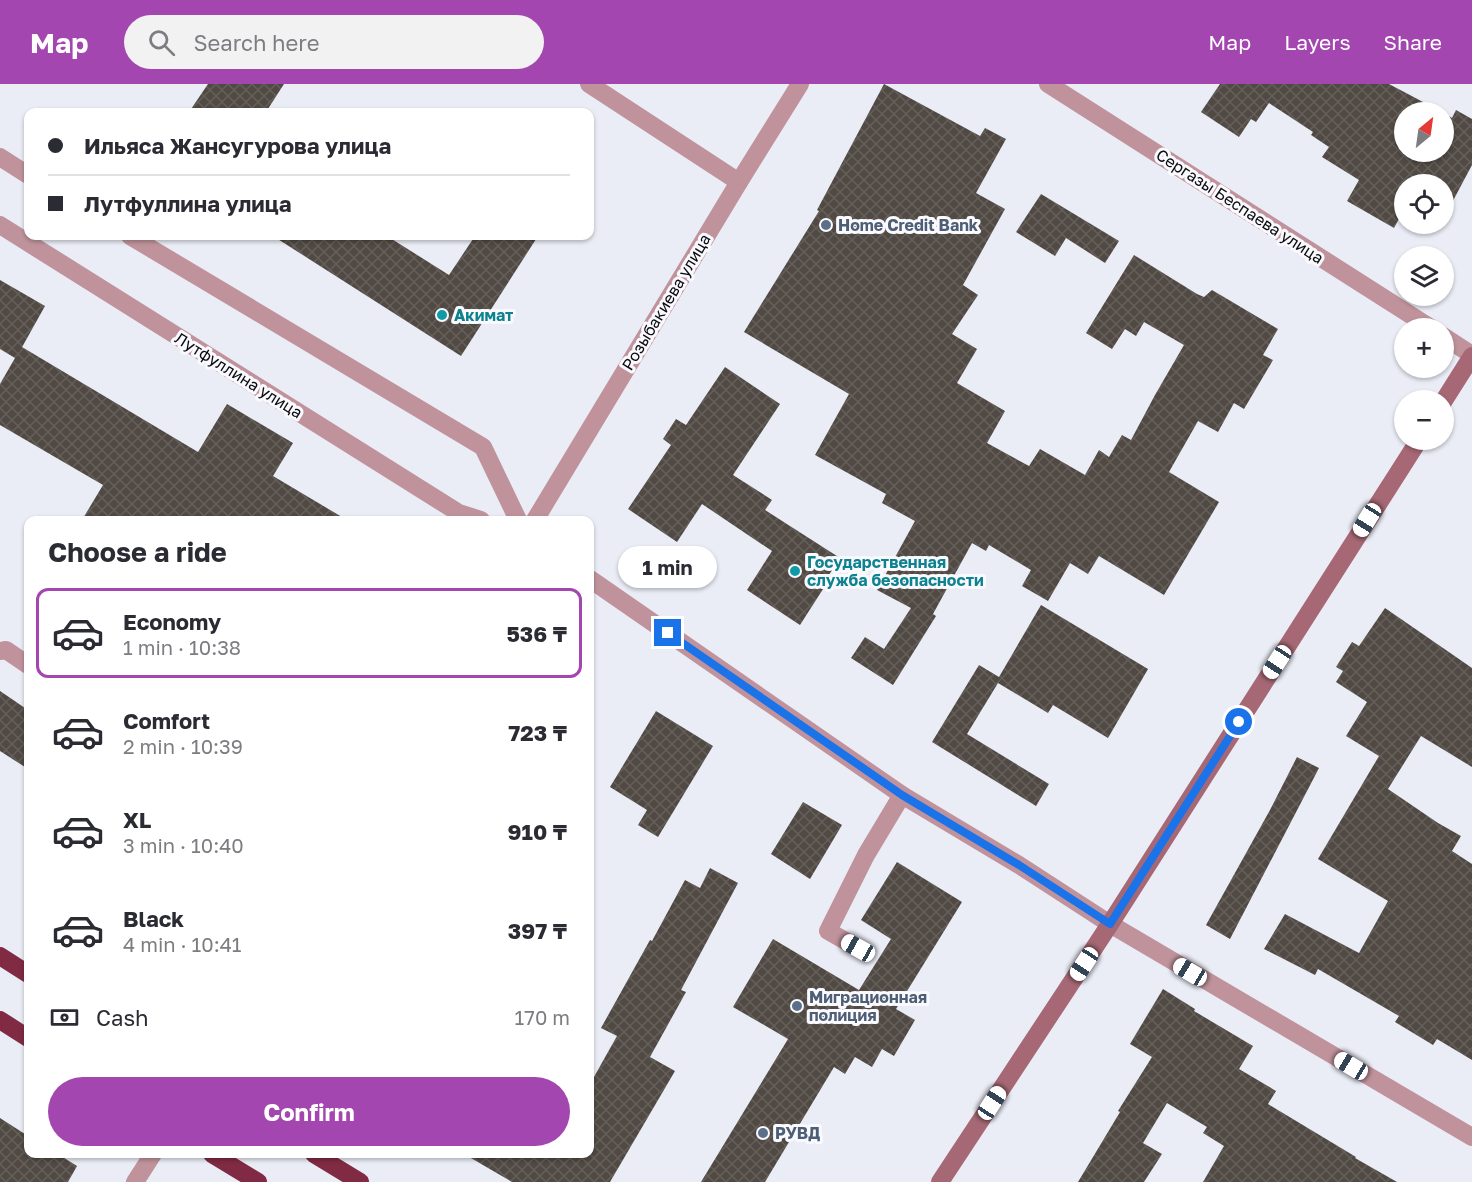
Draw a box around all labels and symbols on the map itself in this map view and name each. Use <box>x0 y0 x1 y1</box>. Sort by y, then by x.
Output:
north arrow <box>1394 102 1454 162</box>
street label: Сергазы Беспаева улица <box>1152 144 1328 268</box>
place label: Home Credit Bank <box>838 215 979 235</box>
marker: Home Credit Bank <box>819 218 833 232</box>
street label: Розыбакиева улица <box>617 230 715 374</box>
place label: Акимат <box>454 305 513 325</box>
marker: Акимат <box>435 308 449 322</box>
street label: Лутфуллина улица <box>171 328 307 422</box>
car <box>1350 500 1384 540</box>
callout: 1 min <box>618 546 718 588</box>
place label: Государственная служба безопасности <box>807 552 984 590</box>
marker: Государственная служба безопасности <box>788 564 802 578</box>
route end <box>654 619 681 646</box>
car <box>1260 642 1294 682</box>
route start <box>1225 708 1252 735</box>
car <box>838 931 878 965</box>
car <box>1067 944 1101 984</box>
car <box>1170 955 1210 989</box>
place label: Миграционная полиция <box>809 987 927 1025</box>
marker: Миграционная полиция <box>790 999 804 1013</box>
car <box>1331 1049 1371 1083</box>
car <box>975 1083 1009 1123</box>
place label: РУВД <box>775 1123 820 1143</box>
marker: РУВД <box>756 1126 770 1140</box>

